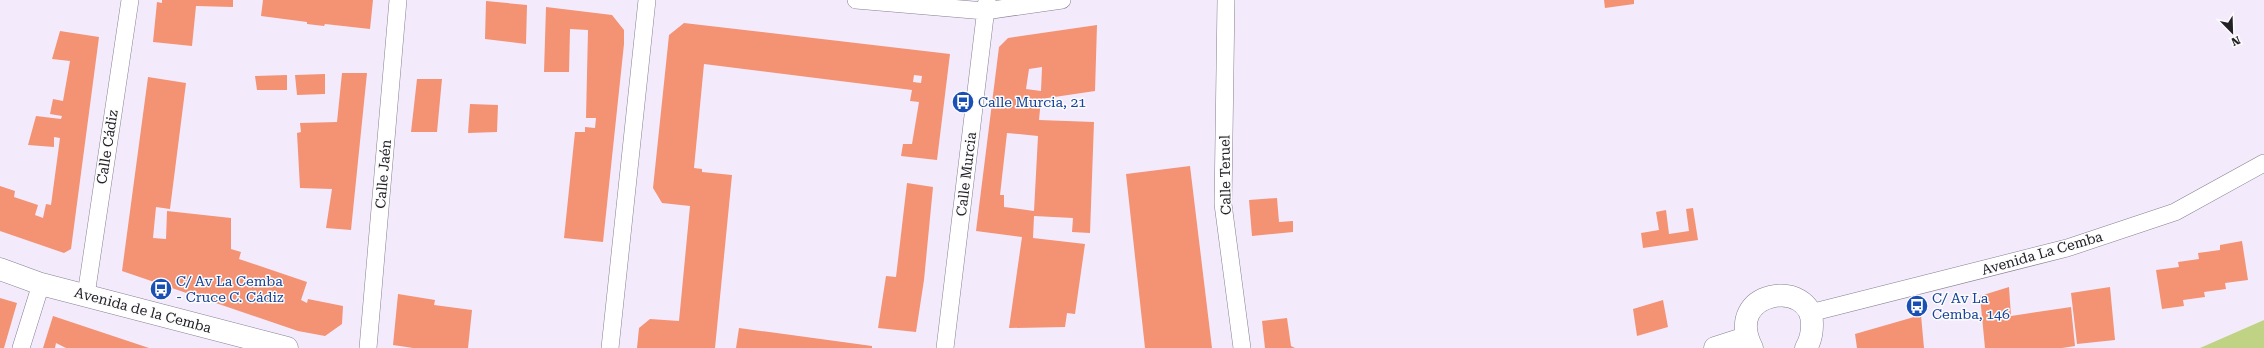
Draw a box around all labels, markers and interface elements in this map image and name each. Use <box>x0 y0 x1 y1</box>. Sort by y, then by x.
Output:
north arrow <box>2212 12 2252 52</box>
text: N <box>2229 33 2242 49</box>
bus stop icon: Calle Murcia, 21 <box>950 89 976 115</box>
place label: Calle Murcia, 21 <box>978 94 1086 110</box>
street label: Calle Cádiz <box>93 108 121 185</box>
street label: Calle Murcia <box>953 130 979 217</box>
street label: Calle Teruel <box>1216 134 1234 215</box>
street label: Calle Jaén <box>372 139 394 209</box>
street label: Avenida La Cemba <box>1980 228 2105 278</box>
place label: C/ Av La Cemba - Cruce C. Cádiz <box>176 273 284 305</box>
bus stop icon: C/ Av La Cemba - Cruce C. Cádiz <box>148 276 174 302</box>
street label: Avenida de la Cemba <box>73 284 214 336</box>
place label: C/ Av La Cemba, 146 <box>1932 290 2010 322</box>
bus stop icon: C/ Av La Cemba, 146 <box>1904 293 1930 319</box>

